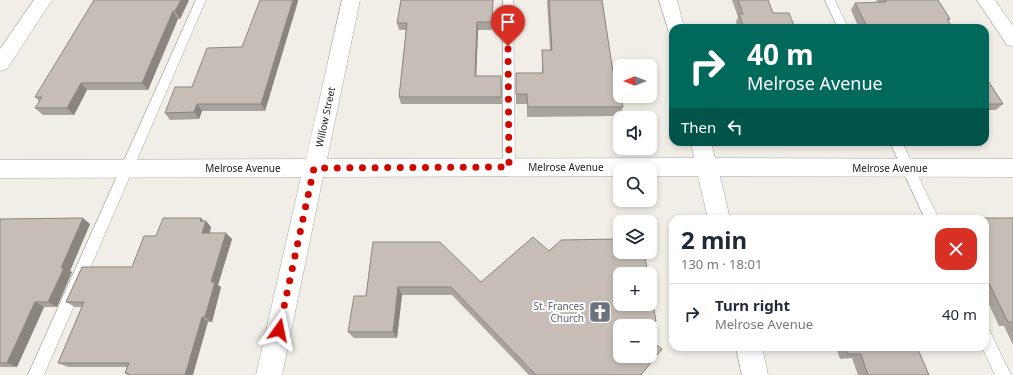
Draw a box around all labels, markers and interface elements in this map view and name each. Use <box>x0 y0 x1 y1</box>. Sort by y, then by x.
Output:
pin <box>491 5 525 46</box>
icon: arrive <box>497 11 519 33</box>
text: 40 m <box>747 35 814 73</box>
icon: right <box>681 40 733 92</box>
north arrow <box>613 59 657 103</box>
map controls <box>613 59 657 363</box>
text: Melrose Avenue <box>747 71 883 95</box>
street label: Willow Street <box>312 85 338 148</box>
button: sound <box>613 111 657 155</box>
icon: left <box>724 116 746 138</box>
text: Then <box>681 117 716 137</box>
street label: Melrose Avenue <box>528 160 604 174</box>
street label: Melrose Avenue <box>205 161 281 175</box>
street label: Melrose Avenue <box>852 161 928 175</box>
button: search <box>613 163 657 207</box>
button: layers <box>613 215 657 259</box>
text: 2 min <box>681 223 747 256</box>
button: close <box>935 228 977 270</box>
text: 130 m · 18:01 <box>681 255 762 273</box>
button: + <box>613 267 657 311</box>
text: Turn right <box>715 295 790 315</box>
place label: St. Frances Church <box>533 299 584 325</box>
church icon: St. Frances Church <box>587 299 613 325</box>
icon: right <box>681 303 703 325</box>
text: 40 m <box>942 304 977 324</box>
position arrow <box>258 309 300 351</box>
text: Melrose Avenue <box>715 315 813 333</box>
button: − <box>613 319 657 363</box>

